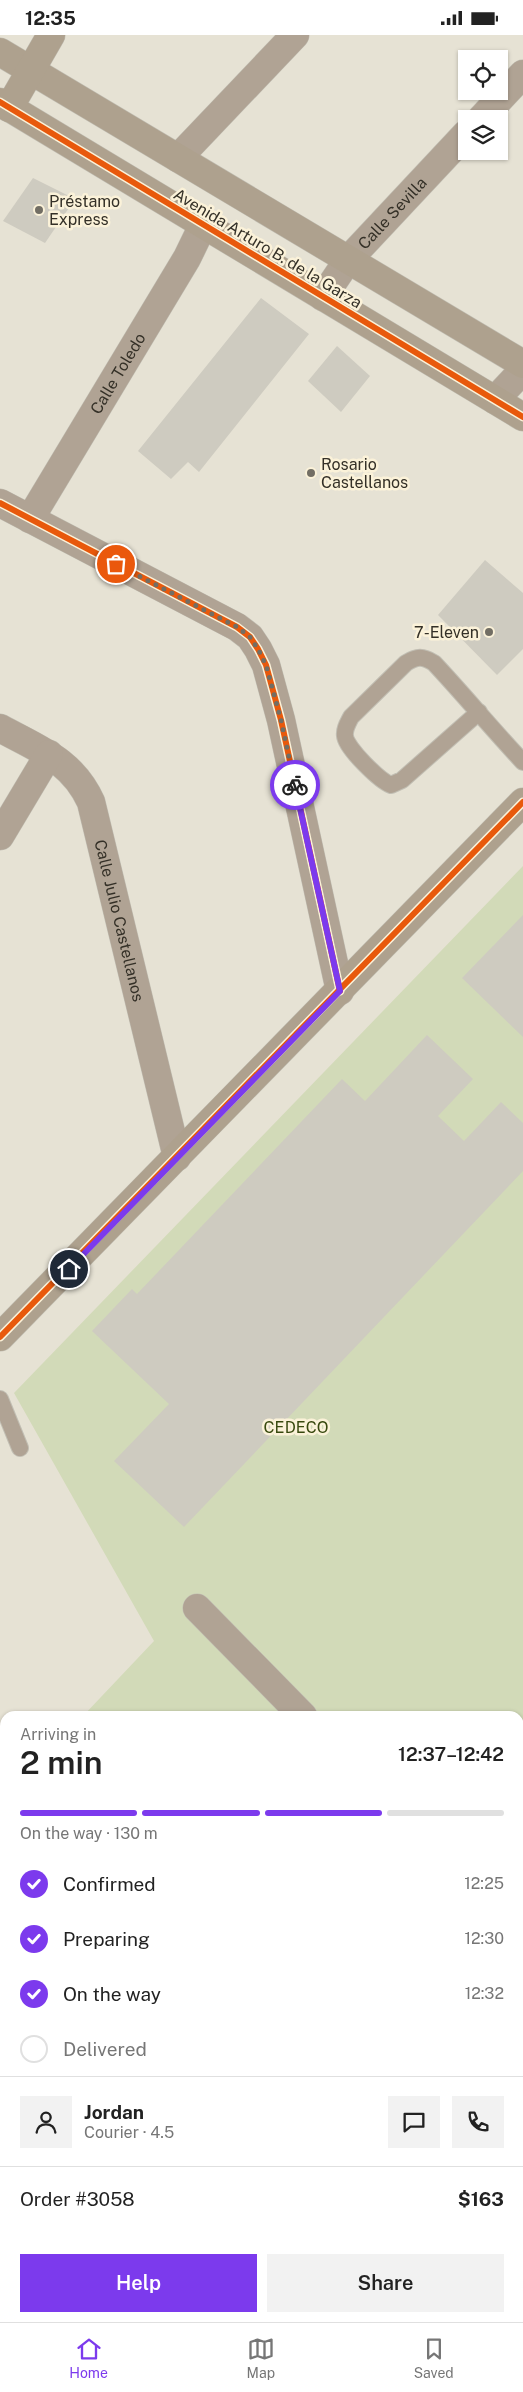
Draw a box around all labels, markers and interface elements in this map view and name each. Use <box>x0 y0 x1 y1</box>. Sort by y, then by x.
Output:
text: 12:35 <box>25 7 76 29</box>
map controls <box>458 50 508 160</box>
button: locate <box>458 50 508 100</box>
button: layers <box>458 110 508 160</box>
street label: Calle Sevilla <box>354 173 431 253</box>
street label: Avenida Arturo B. de la Garza <box>170 185 365 312</box>
place label: Préstamo Express <box>49 192 120 229</box>
marker: Préstamo Express <box>33 204 45 216</box>
street label: Calle Toledo <box>86 330 150 418</box>
place label: Rosario Castellanos <box>321 455 408 492</box>
marker: Rosario Castellanos <box>305 467 317 479</box>
pin <box>95 543 137 585</box>
icon: bag <box>102 550 130 578</box>
place label: 7-Eleven <box>414 623 479 642</box>
marker: 7-Eleven <box>483 626 495 638</box>
courier <box>270 760 320 810</box>
icon: bike <box>281 771 309 799</box>
street label: Calle Julio Castellanos <box>90 838 148 1004</box>
pin <box>48 1248 90 1290</box>
icon: home <box>55 1255 83 1283</box>
park label: CEDECO <box>264 1418 328 1437</box>
text: Arriving in <box>20 1725 96 1744</box>
text: 12:37–12:42 <box>398 1743 504 1765</box>
text: 2 min <box>20 1744 103 1781</box>
text: On the way · 130 m <box>20 1824 158 1843</box>
icon: check <box>20 1870 48 1898</box>
text: Confirmed <box>63 1873 156 1895</box>
text: 12:25 <box>464 1874 504 1893</box>
icon: check <box>20 1925 48 1953</box>
text: Preparing <box>63 1928 150 1950</box>
text: 12:30 <box>465 1929 504 1948</box>
icon: check <box>20 1980 48 2008</box>
text: On the way <box>63 1983 161 2005</box>
text: 12:32 <box>465 1984 504 2003</box>
text: Delivered <box>63 2038 147 2060</box>
button: person <box>20 2096 72 2148</box>
button: chat <box>388 2096 440 2148</box>
button: phone <box>452 2096 504 2148</box>
text: Jordan <box>84 2101 144 2123</box>
text: Courier · 4.5 <box>84 2123 174 2142</box>
text: Order #3058 <box>20 2188 135 2210</box>
text: $163 <box>458 2188 504 2210</box>
button: Help <box>20 2254 257 2312</box>
button: Share <box>267 2254 504 2312</box>
tab: Home <box>69 2335 108 2381</box>
tab: Map <box>247 2335 275 2381</box>
tab: Saved <box>414 2335 454 2381</box>

